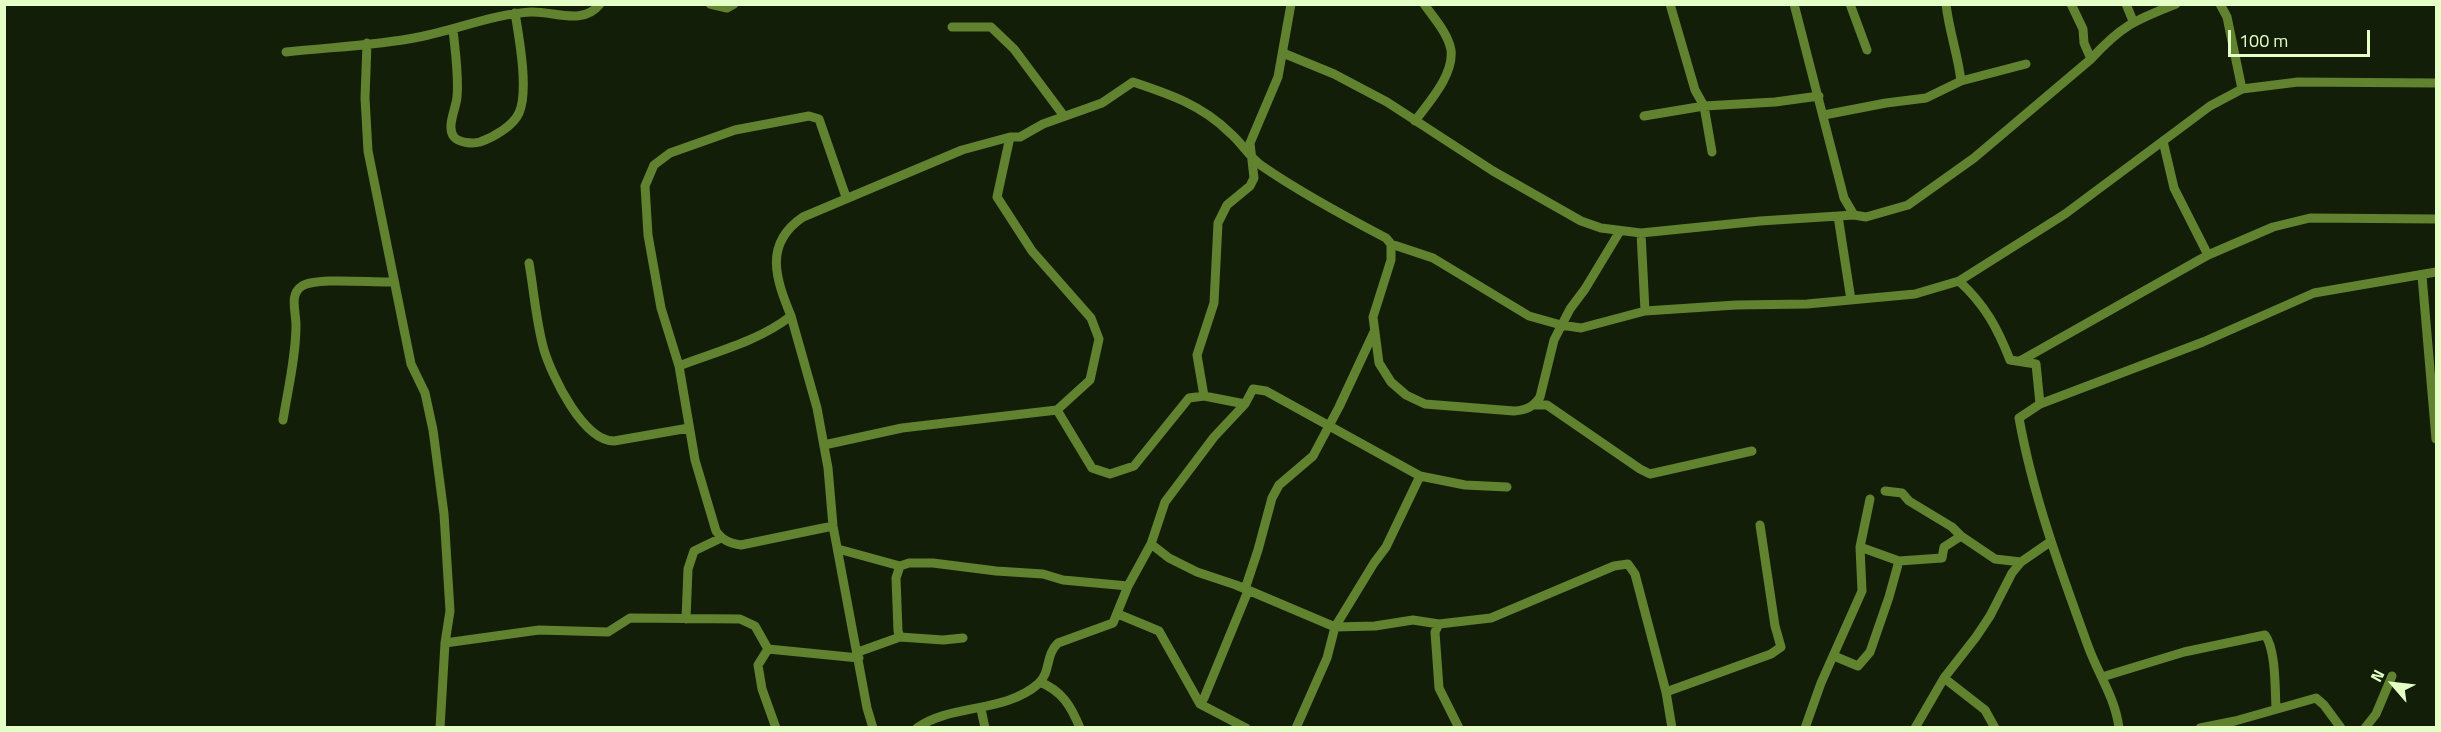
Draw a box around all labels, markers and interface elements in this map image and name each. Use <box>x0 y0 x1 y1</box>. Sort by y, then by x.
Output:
scale bar <box>2231 18 2374 56</box>
text: 100 m <box>2239 27 2288 54</box>
north arrow <box>2363 654 2423 714</box>
text: N <box>2364 665 2390 686</box>

